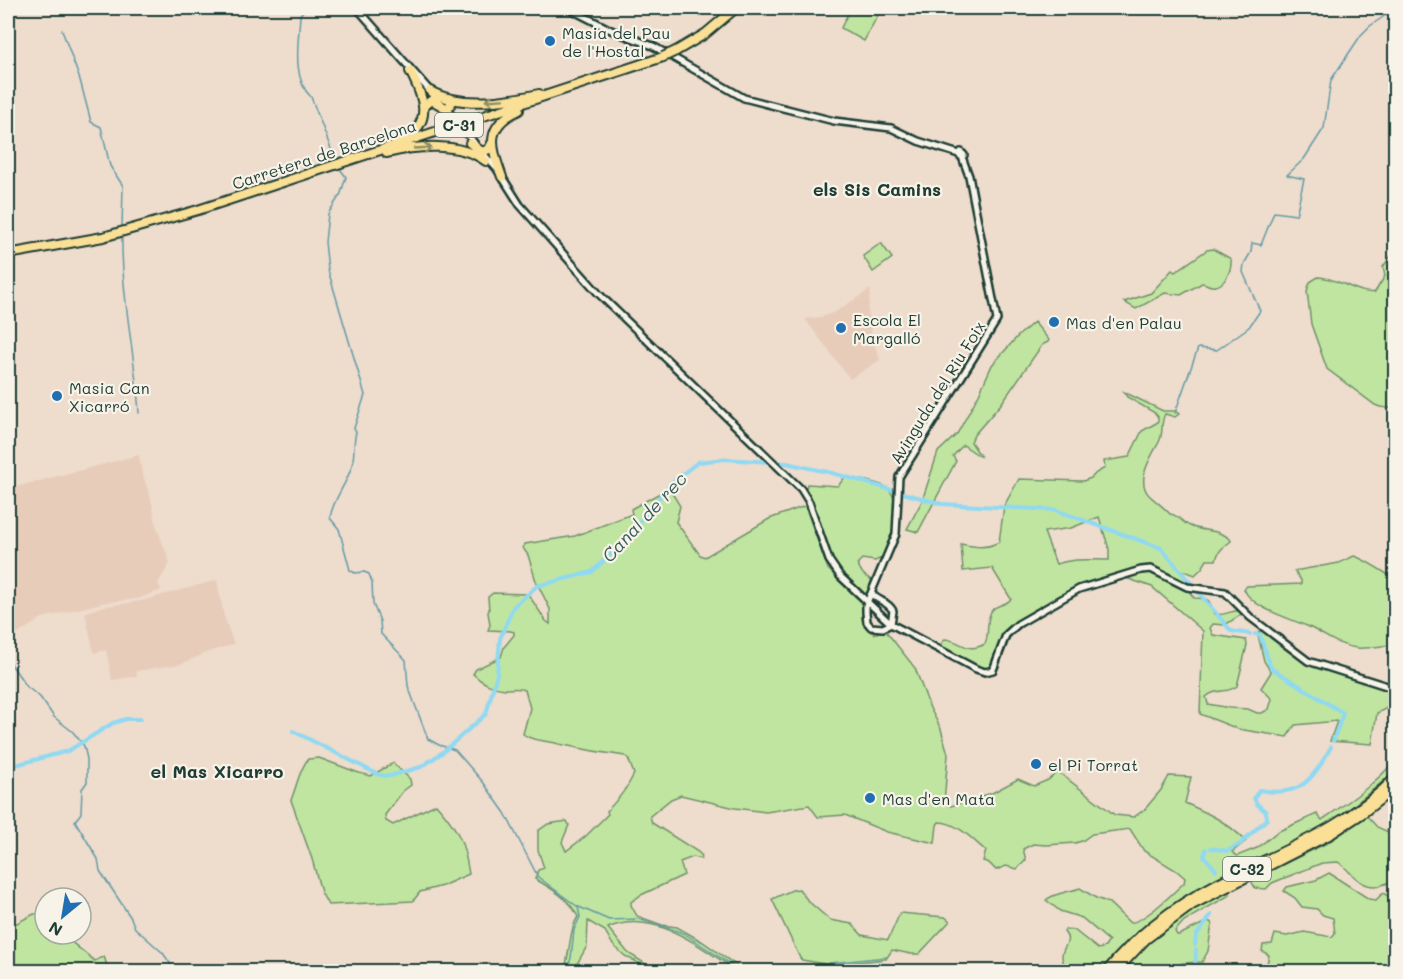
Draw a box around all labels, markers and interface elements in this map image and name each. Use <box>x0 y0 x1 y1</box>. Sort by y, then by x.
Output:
place label: Masia del Pau de l'Hostal <box>562 22 670 61</box>
marker: Masia del Pau de l'Hostal <box>543 34 557 48</box>
one-way arrow <box>485 94 505 105</box>
road number: C-31 <box>435 113 483 137</box>
street label: Carretera de Barcelona <box>229 114 419 194</box>
one-way arrow <box>412 143 432 154</box>
district label: els Sis Camins <box>813 177 941 201</box>
place label: Escola El Margalló <box>853 309 921 348</box>
place label: Mas d'en Palau <box>1066 312 1182 333</box>
marker: Mas d'en Palau <box>1047 315 1061 329</box>
street label: Avinguda del Riu Foix <box>884 317 990 467</box>
marker: Escola El Margalló <box>834 321 848 335</box>
place label: Masia Can Xicarró <box>69 377 150 416</box>
marker: Masia Can Xicarró <box>50 389 64 403</box>
water label: Canal de rec <box>596 467 692 567</box>
place label: el Pi Torrat <box>1048 754 1138 775</box>
marker: el Pi Torrat <box>1029 757 1043 771</box>
district label: el Mas Xicarro <box>150 759 284 783</box>
place label: Mas d'en Mata <box>882 788 995 809</box>
marker: Mas d'en Mata <box>863 791 877 805</box>
road number: C-32 <box>1223 857 1271 881</box>
north arrow <box>33 886 93 946</box>
text: N <box>45 917 66 942</box>

